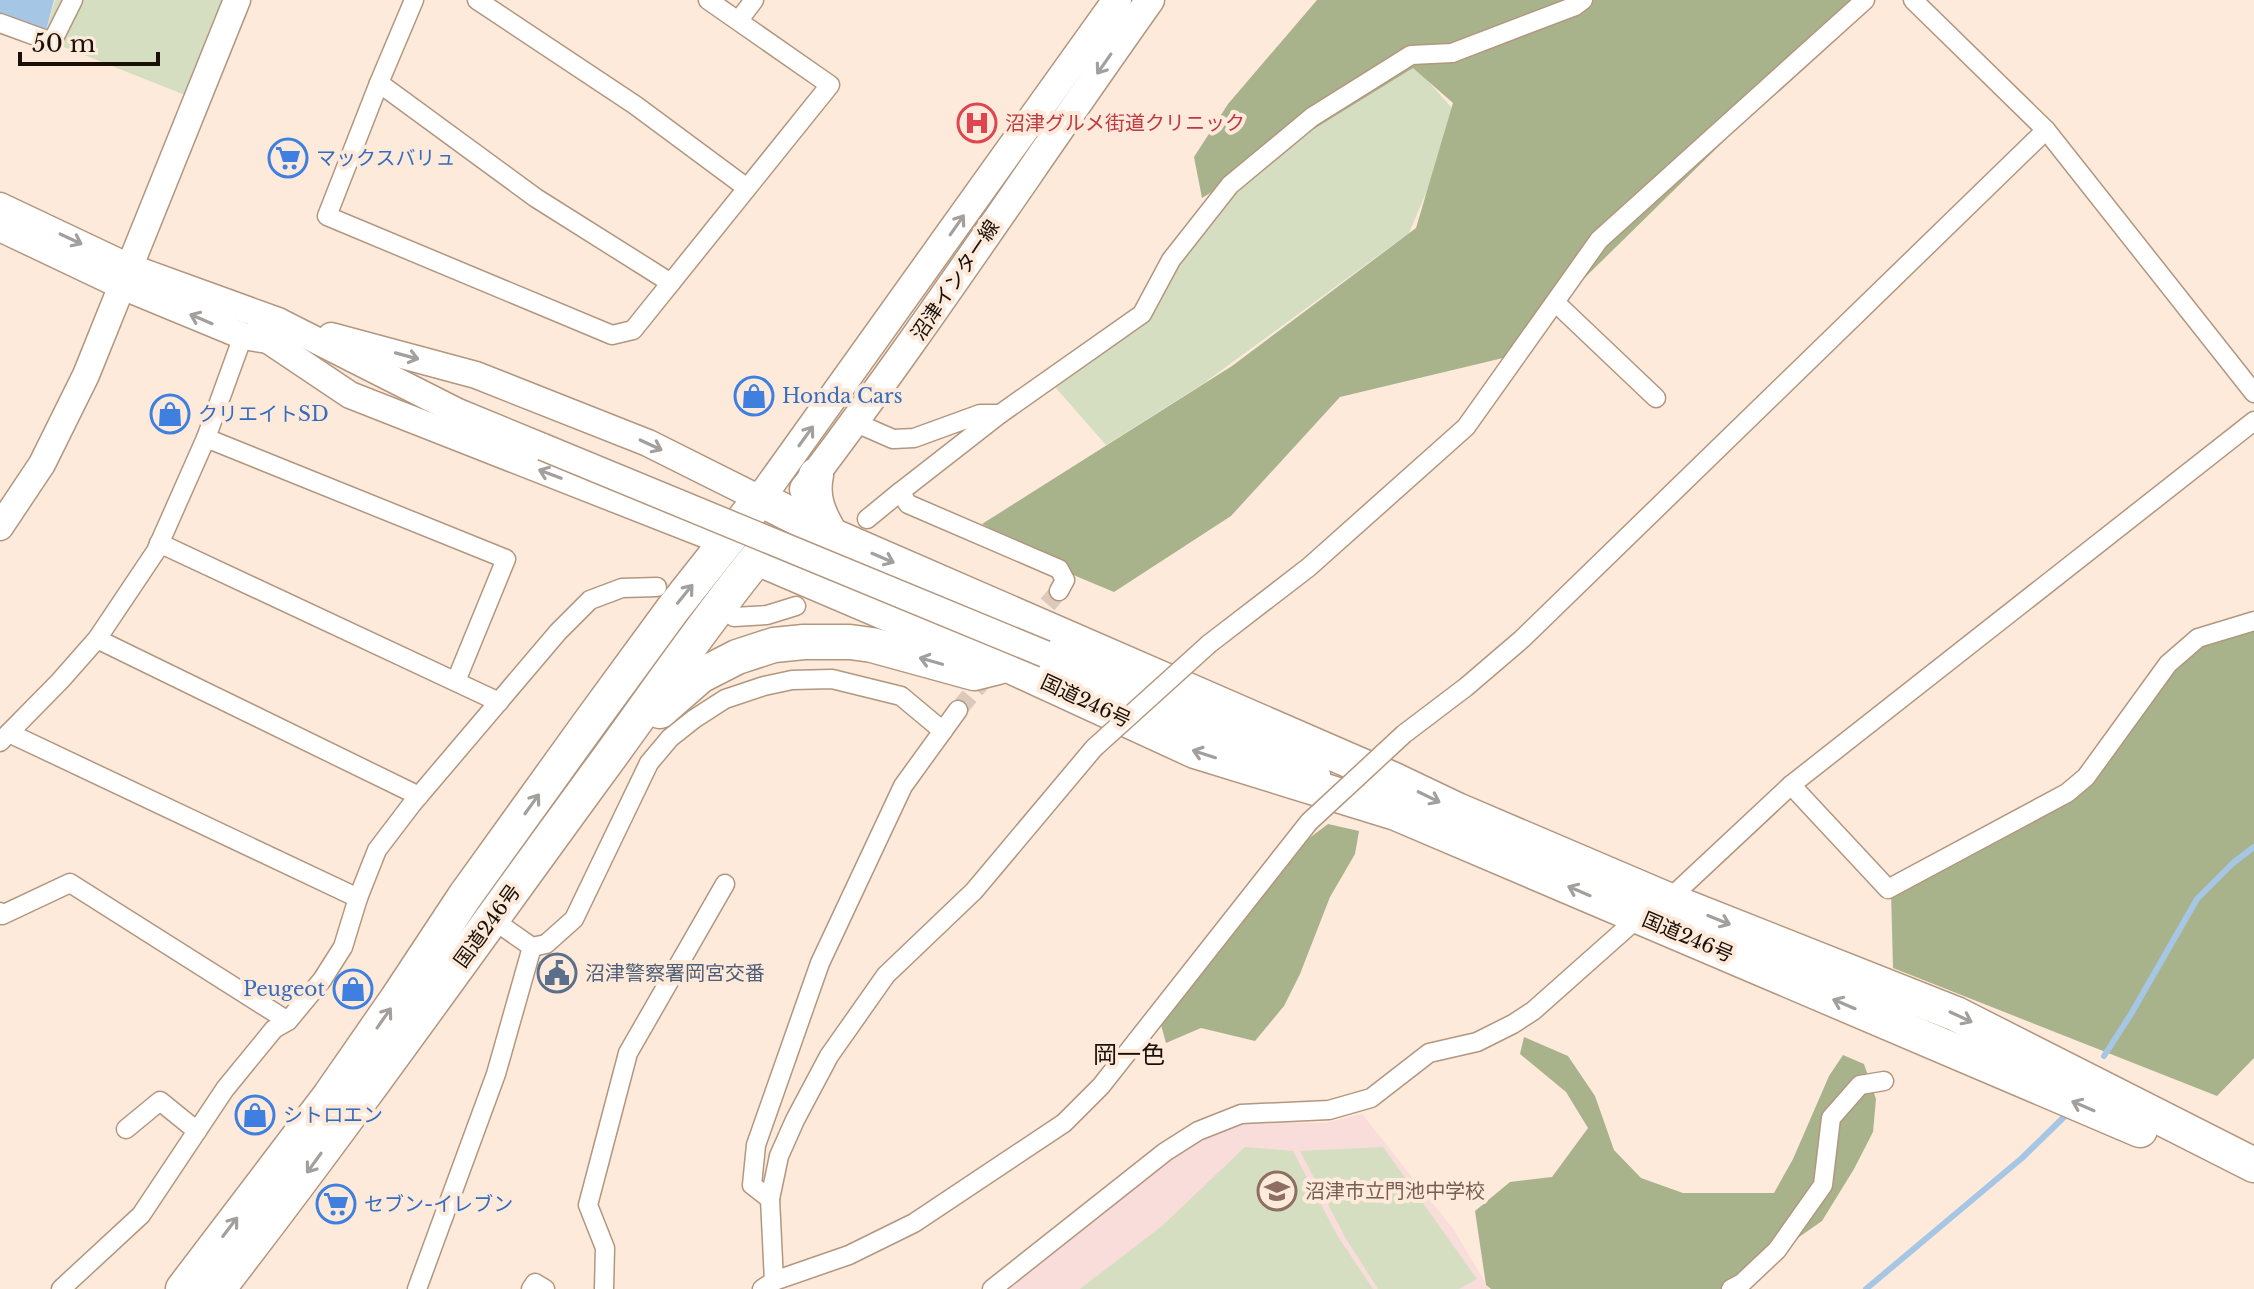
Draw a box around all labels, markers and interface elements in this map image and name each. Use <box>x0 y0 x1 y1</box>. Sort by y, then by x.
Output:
scale bar <box>20 16 158 66</box>
text: 50 m <box>32 29 96 58</box>
one-way arrow <box>1096 52 1113 74</box>
hospital icon: 沼津グルメ街道クリニック <box>956 102 998 144</box>
place label: 沼津グルメ街道クリニック <box>1005 111 1245 135</box>
supermarket icon: マックスバリュ <box>267 137 309 179</box>
place label: マックスバリュ <box>316 146 455 170</box>
one-way arrow <box>949 214 965 236</box>
street label: 沼津インター線 <box>906 215 1004 345</box>
one-way arrow <box>58 232 82 247</box>
one-way arrow <box>189 310 214 325</box>
one-way arrow <box>394 350 420 365</box>
shop icon: Honda Cars <box>733 375 775 417</box>
place label: Honda Cars <box>782 384 903 408</box>
shop icon: クリエイトSD <box>149 393 191 435</box>
place label: クリエイトSD <box>198 402 329 426</box>
one-way arrow <box>797 426 814 448</box>
one-way arrow <box>639 438 663 453</box>
one-way arrow <box>538 466 563 480</box>
one-way arrow <box>870 551 895 566</box>
one-way arrow <box>676 584 694 605</box>
one-way arrow <box>919 653 945 668</box>
street label: 国道246号 <box>1037 670 1135 732</box>
one-way arrow <box>1192 745 1217 760</box>
one-way arrow <box>1416 789 1440 805</box>
one-way arrow <box>523 794 540 815</box>
street label: 国道246号 <box>449 880 525 972</box>
one-way arrow <box>1567 882 1592 897</box>
street label: 国道246号 <box>1639 907 1737 967</box>
one-way arrow <box>1706 914 1731 929</box>
public building icon: 沼津警察署岡宮交番 <box>536 952 578 994</box>
place label: 沼津警察署岡宮交番 <box>585 961 765 985</box>
shop icon: Peugeot <box>332 968 374 1010</box>
place label: Peugeot <box>243 977 325 1001</box>
one-way arrow <box>1832 995 1857 1010</box>
one-way arrow <box>376 1007 392 1029</box>
one-way arrow <box>1948 1010 1972 1025</box>
district label: 岡一色 <box>1093 1040 1165 1069</box>
shop icon: シトロエン <box>234 1094 276 1136</box>
one-way arrow <box>2071 1098 2096 1113</box>
place label: シトロエン <box>283 1103 383 1127</box>
one-way arrow <box>306 1152 323 1173</box>
school or university icon: 沼津市立門池中学校 <box>1256 1170 1298 1212</box>
place label: 沼津市立門池中学校 <box>1305 1179 1485 1203</box>
supermarket icon: セブン-イレブン <box>315 1183 357 1225</box>
place label: セブン-イレブン <box>364 1192 513 1216</box>
one-way arrow <box>222 1217 239 1238</box>

